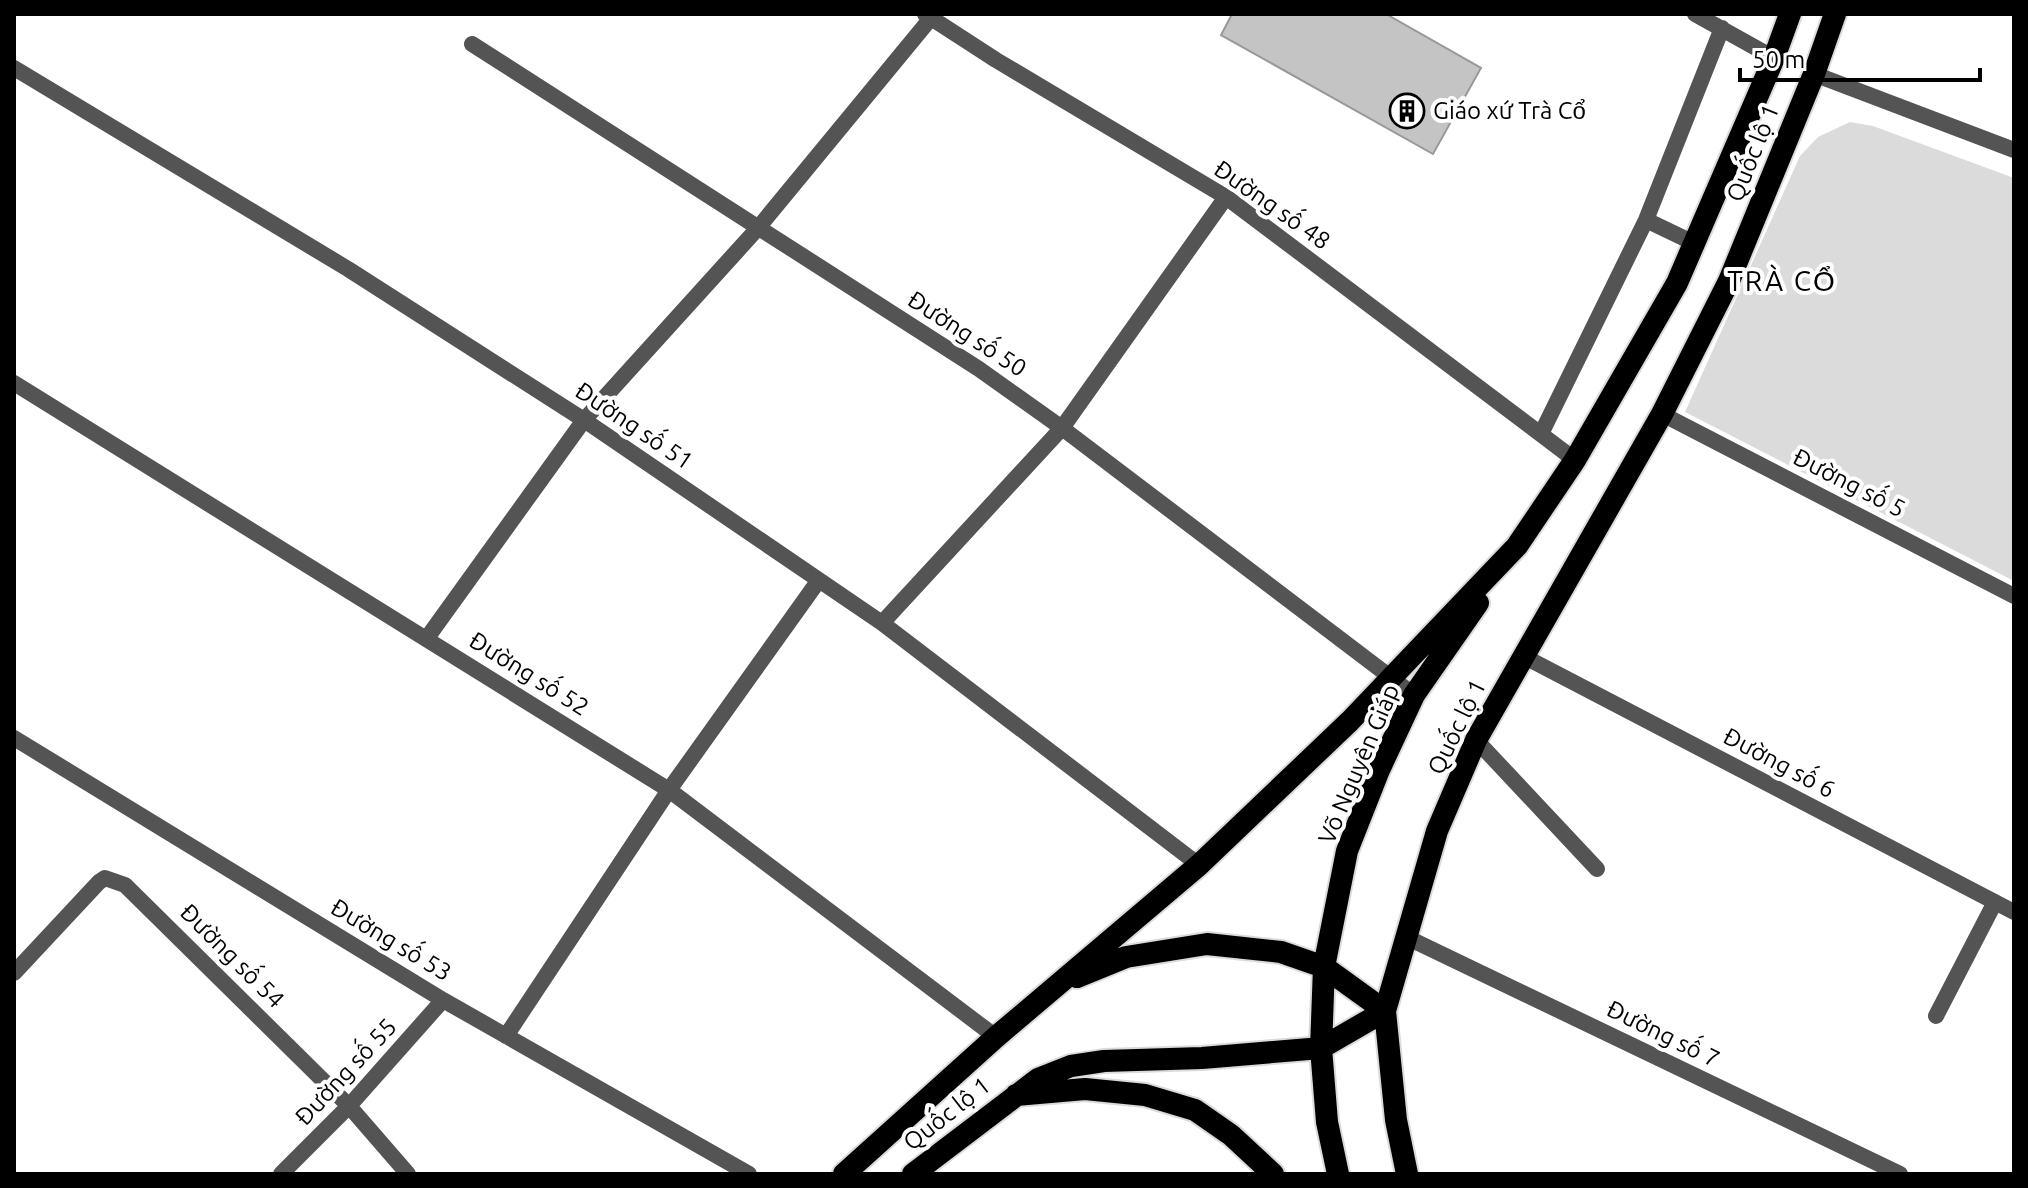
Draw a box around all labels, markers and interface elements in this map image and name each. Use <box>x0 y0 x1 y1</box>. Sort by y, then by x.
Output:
scale bar <box>1740 32 1980 82</box>
text: 50 m <box>1752 46 1805 73</box>
building icon: Giáo xứ Trà Cổ <box>1388 92 1426 130</box>
place label: Giáo xứ Trà Cổ <box>1433 97 1586 124</box>
street label: Quốc lộ 1 <box>1717 99 1784 205</box>
street label: Đường số 48 <box>1209 151 1338 255</box>
district label: TRÀ CỔ <box>1727 264 1837 296</box>
street label: Đường số 50 <box>903 282 1034 382</box>
street label: Đường số 51 <box>571 373 700 475</box>
street label: Đường số 5 <box>1789 439 1912 522</box>
street label: Đường số 52 <box>465 623 596 721</box>
street label: Quốc lộ 1 <box>1418 673 1491 779</box>
street label: Võ Nguyên Giáp <box>1313 680 1404 848</box>
street label: Đường số 6 <box>1719 719 1841 803</box>
street label: Đường số 53 <box>326 890 458 986</box>
street label: Đường số 54 <box>175 895 293 1013</box>
street label: Đường số 7 <box>1602 991 1726 1072</box>
street label: Đường số 55 <box>287 1010 402 1130</box>
street label: Quốc lộ 1 <box>896 1068 995 1156</box>

